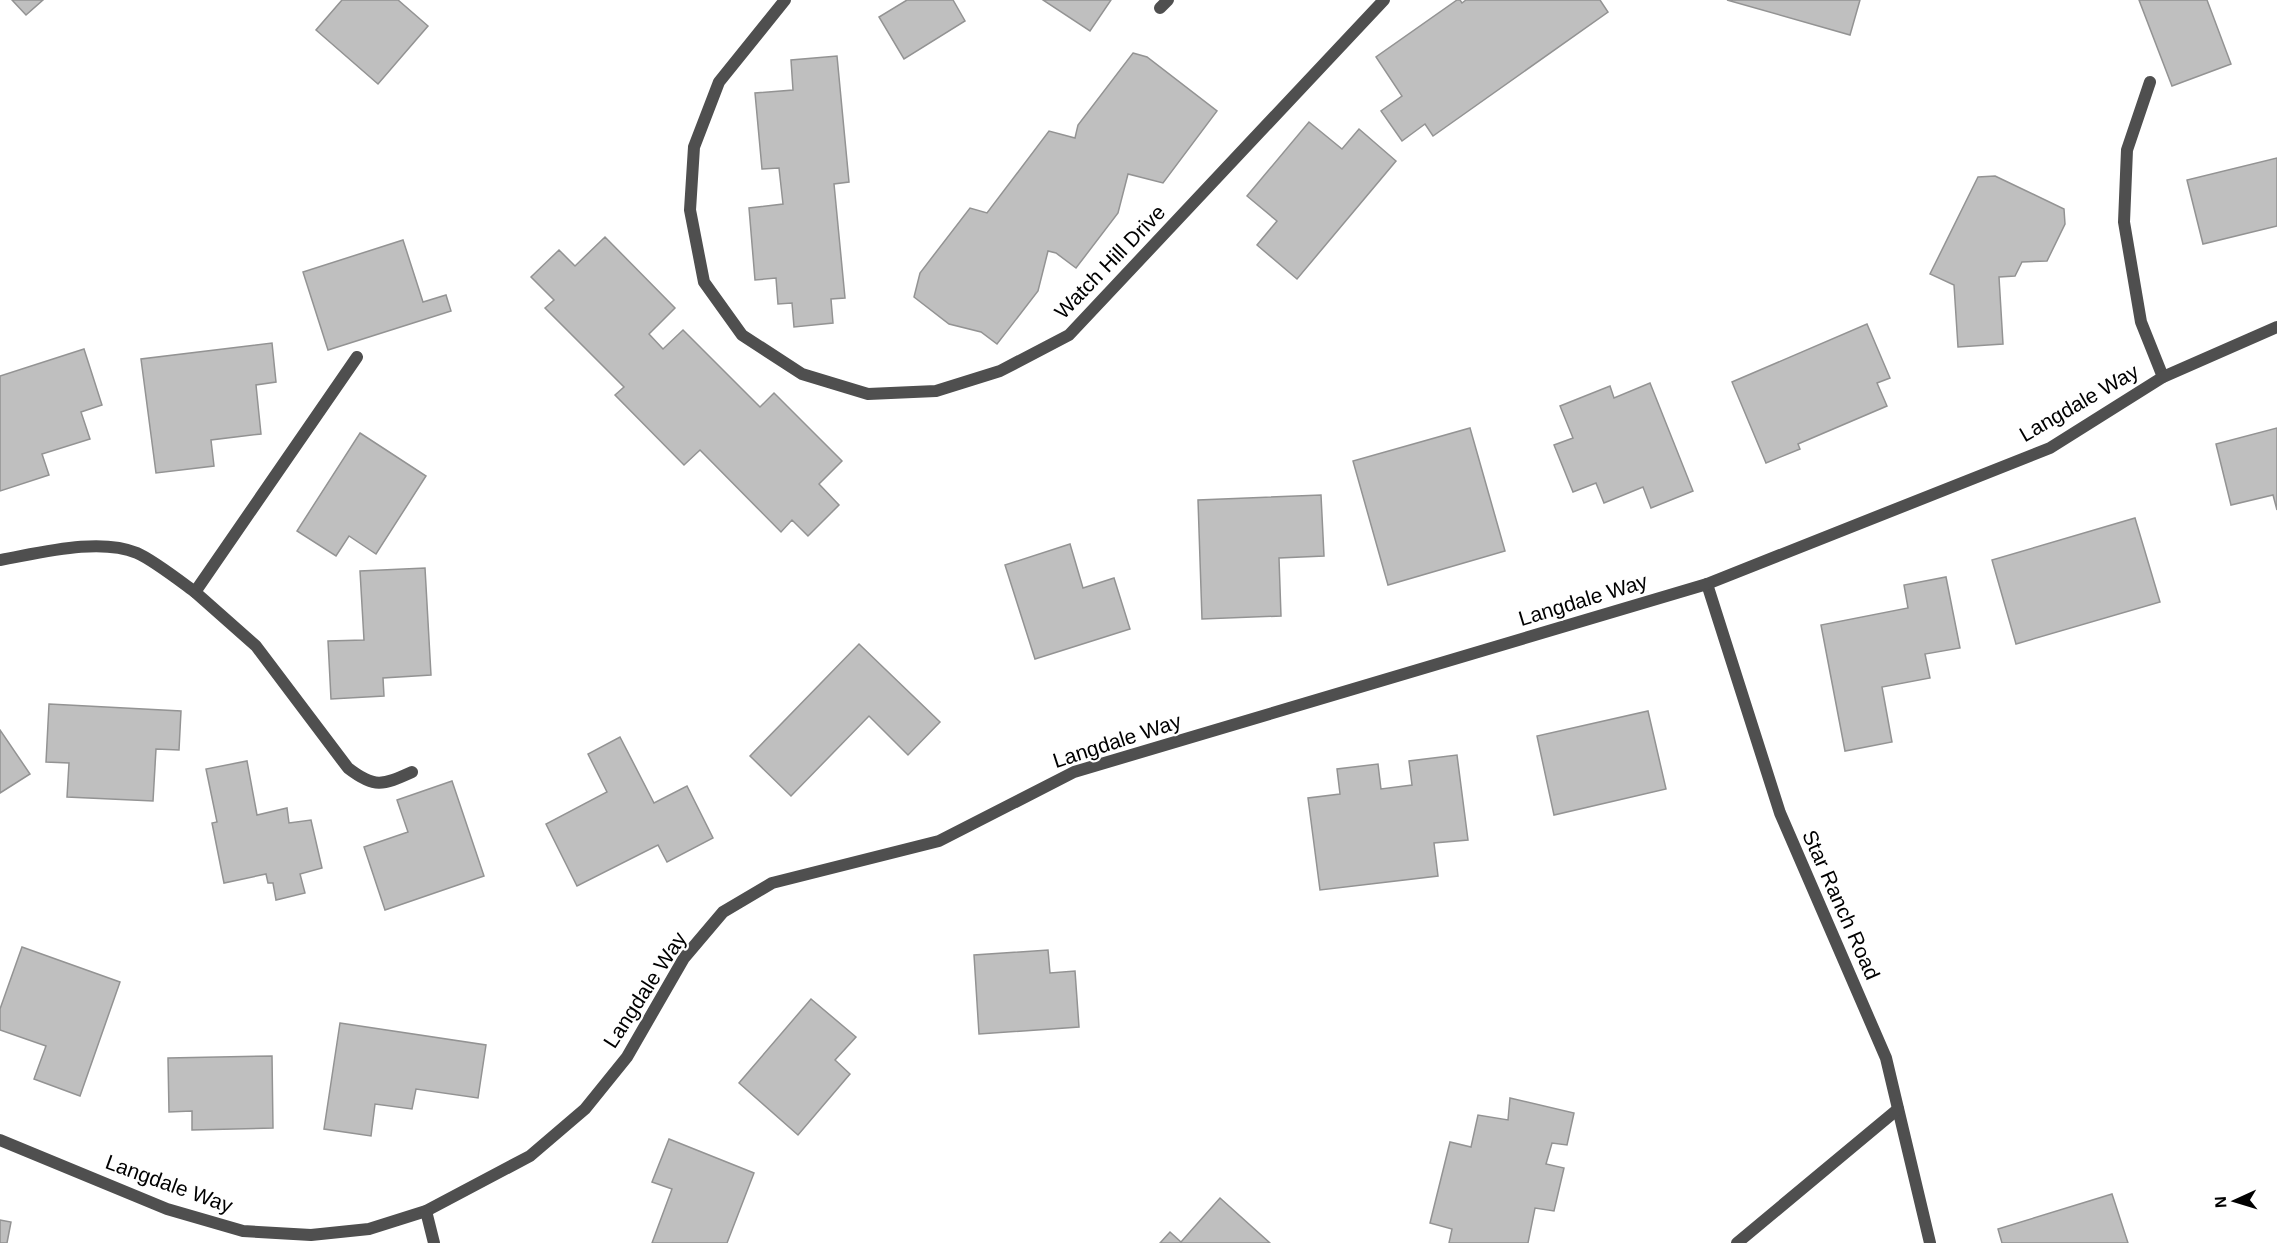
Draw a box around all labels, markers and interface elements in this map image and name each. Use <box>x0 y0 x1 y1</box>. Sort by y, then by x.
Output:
street label: Watch Hill Drive <box>1050 200 1170 323</box>
street label: Langdale Way <box>2015 359 2143 446</box>
street label: Langdale Way <box>1516 569 1651 630</box>
street label: Langdale Way <box>1050 709 1184 772</box>
street label: Star Ranch Road <box>1798 827 1885 983</box>
street label: Langdale Way <box>599 927 691 1052</box>
street label: Langdale Way <box>103 1150 236 1217</box>
north arrow <box>2205 1171 2265 1231</box>
text: N <box>2212 1196 2229 1208</box>

